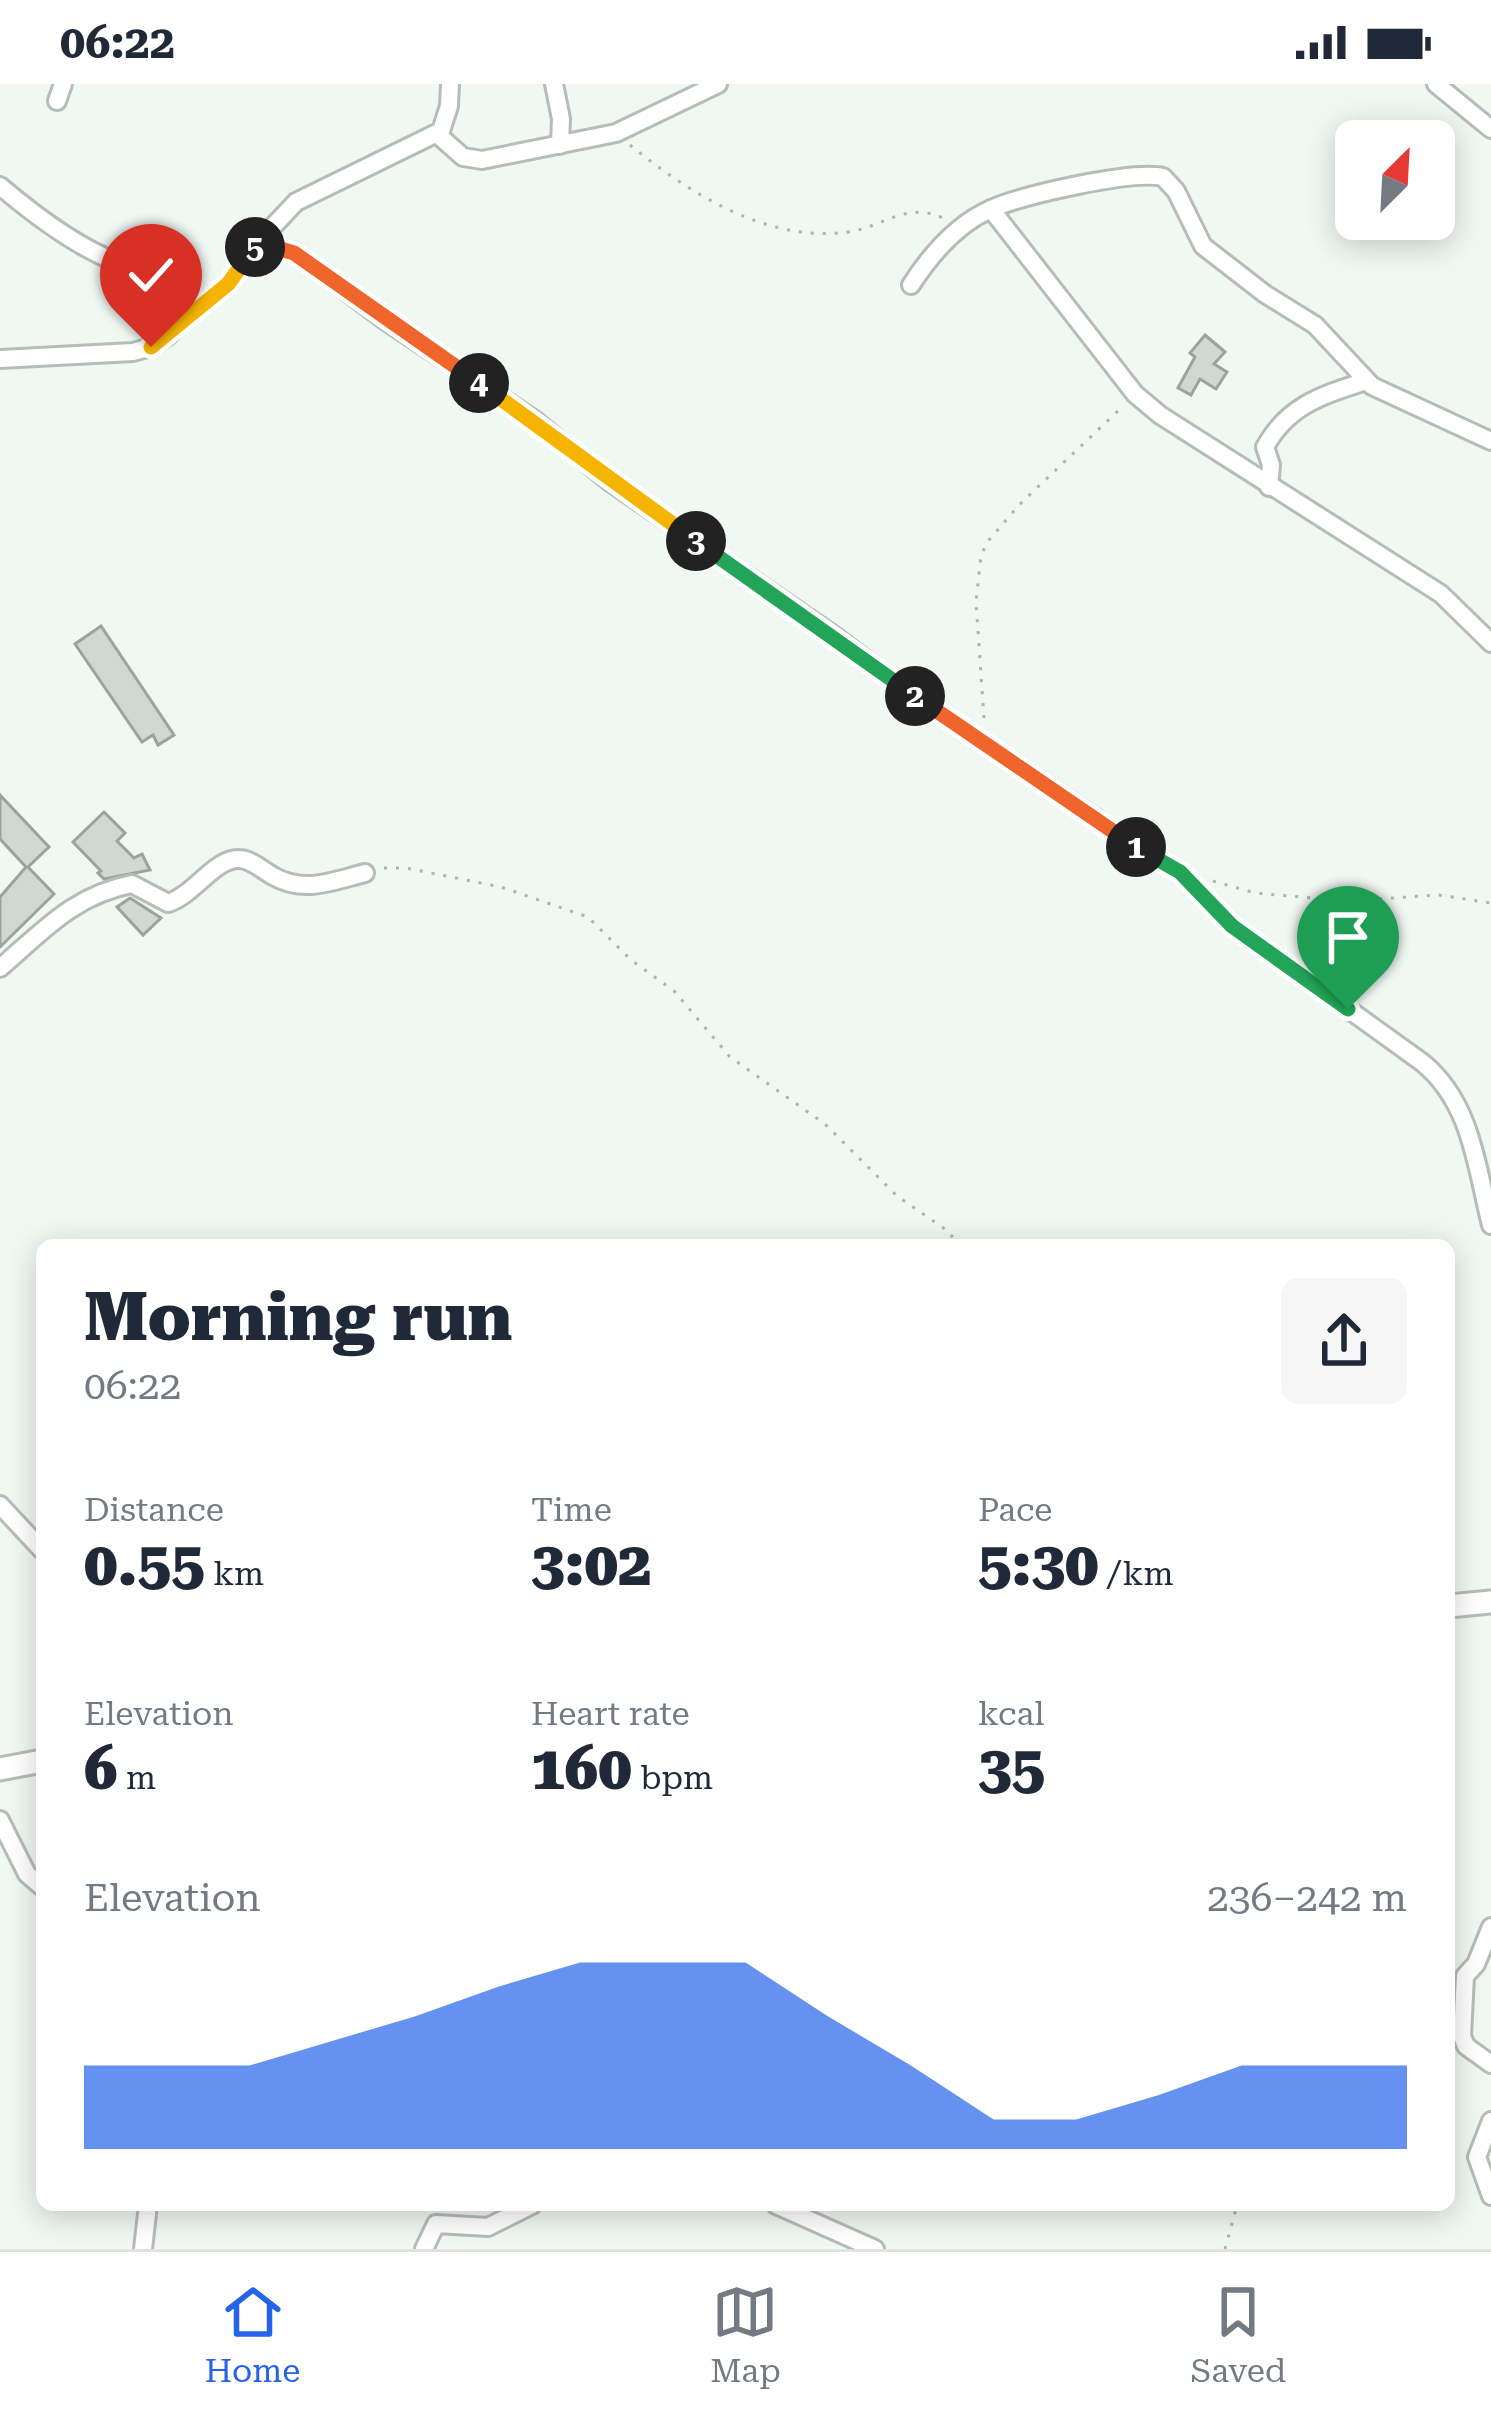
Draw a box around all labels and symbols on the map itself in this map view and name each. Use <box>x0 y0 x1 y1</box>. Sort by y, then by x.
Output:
north arrow <box>1335 120 1455 240</box>
pin: 5 <box>225 217 285 277</box>
pin <box>100 224 202 347</box>
pin: 4 <box>449 353 509 413</box>
pin: 3 <box>666 511 726 571</box>
pin: 2 <box>885 666 945 726</box>
pin: 1 <box>1106 817 1166 877</box>
pin <box>1297 886 1399 1009</box>

